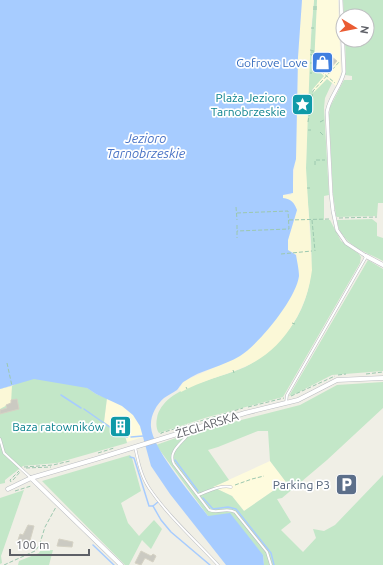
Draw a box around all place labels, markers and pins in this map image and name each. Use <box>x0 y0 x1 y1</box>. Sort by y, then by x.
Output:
shop icon: Gofrove Love <box>310 50 336 76</box>
place label: Gofrove Love <box>236 56 308 69</box>
place label: Plaża Jezioro Tarnobrzeskie <box>211 91 286 118</box>
place icon: Plaża Jezioro Tarnobrzeskie <box>289 92 315 118</box>
building icon: Baza ratowników <box>107 414 133 440</box>
place label: Baza ratowników <box>12 420 105 433</box>
parking icon: Parking P3 <box>333 472 359 498</box>
place label: Parking P3 <box>273 478 330 491</box>

